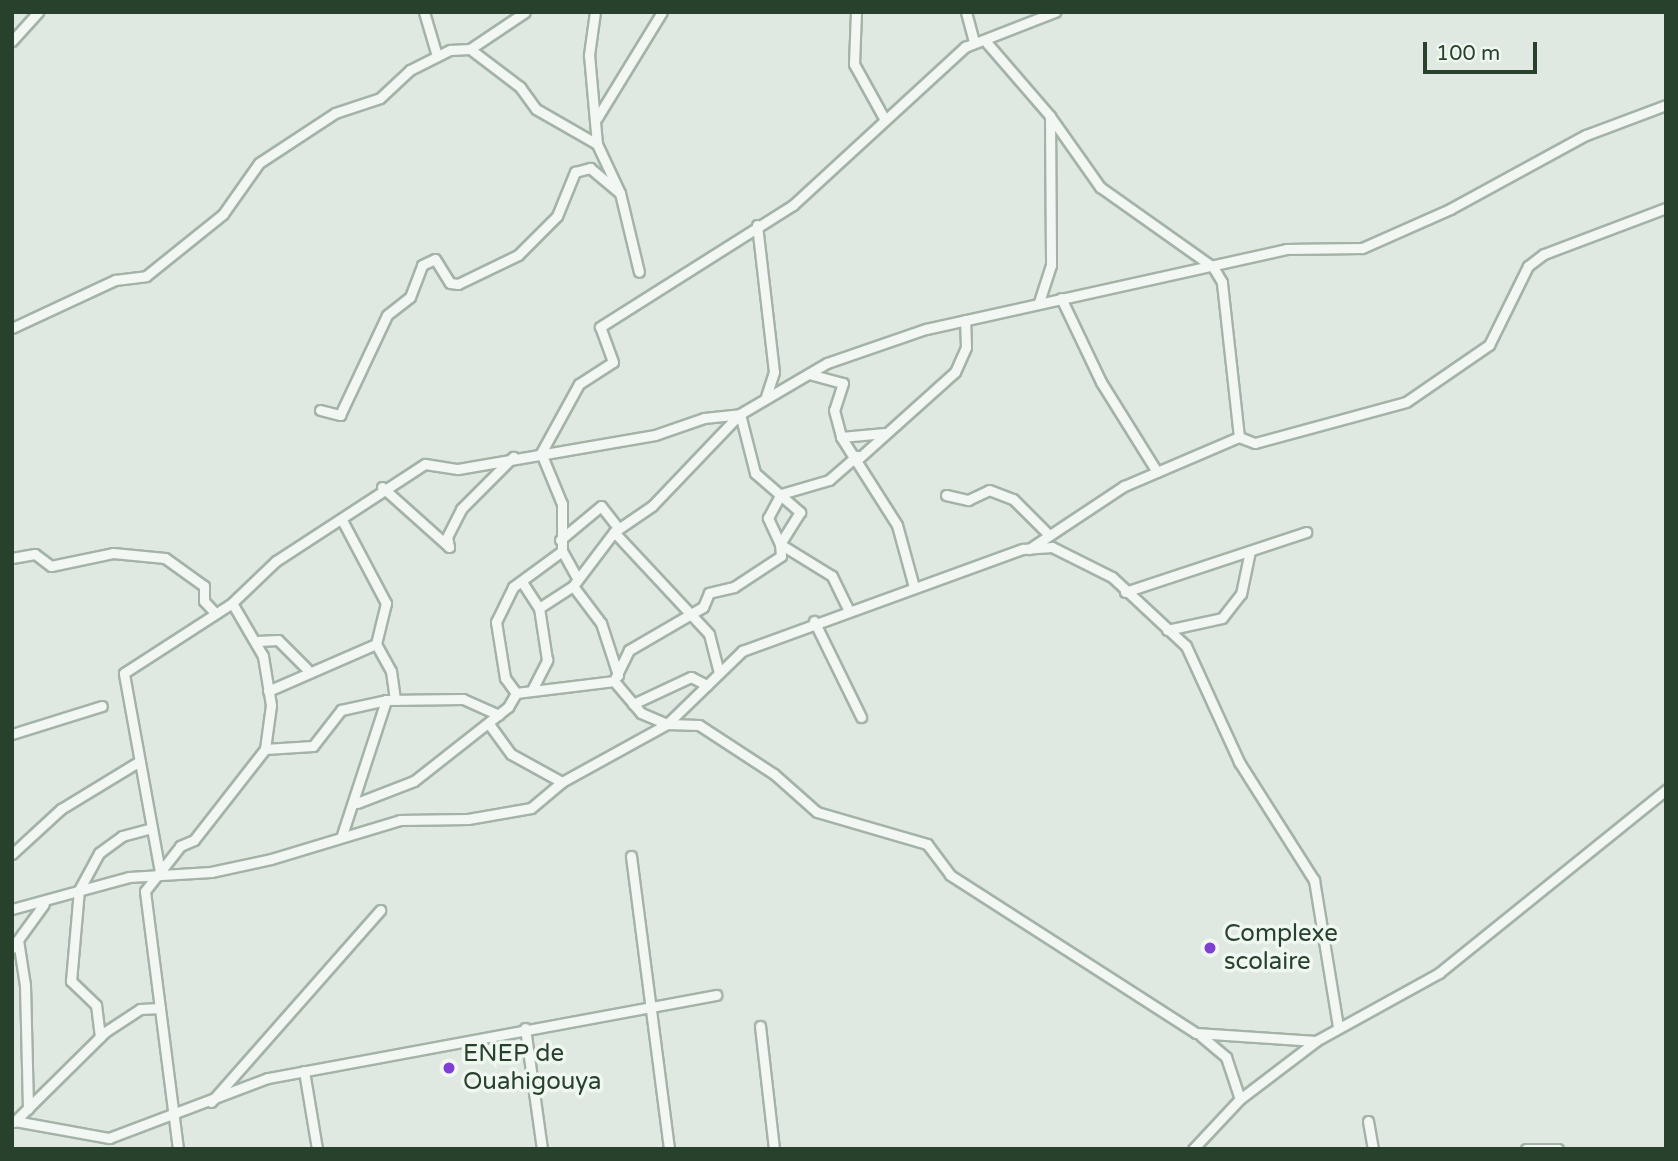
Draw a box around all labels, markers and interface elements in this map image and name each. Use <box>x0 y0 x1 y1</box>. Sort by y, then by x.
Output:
scale bar <box>1426 28 1540 72</box>
text: 100 m <box>1436 41 1500 66</box>
place label: Complexe scolaire <box>1224 920 1338 976</box>
marker: Complexe scolaire <box>1202 940 1218 956</box>
place label: ENEP de Ouahigouya <box>463 1040 602 1096</box>
marker: ENEP de Ouahigouya <box>441 1060 457 1076</box>

